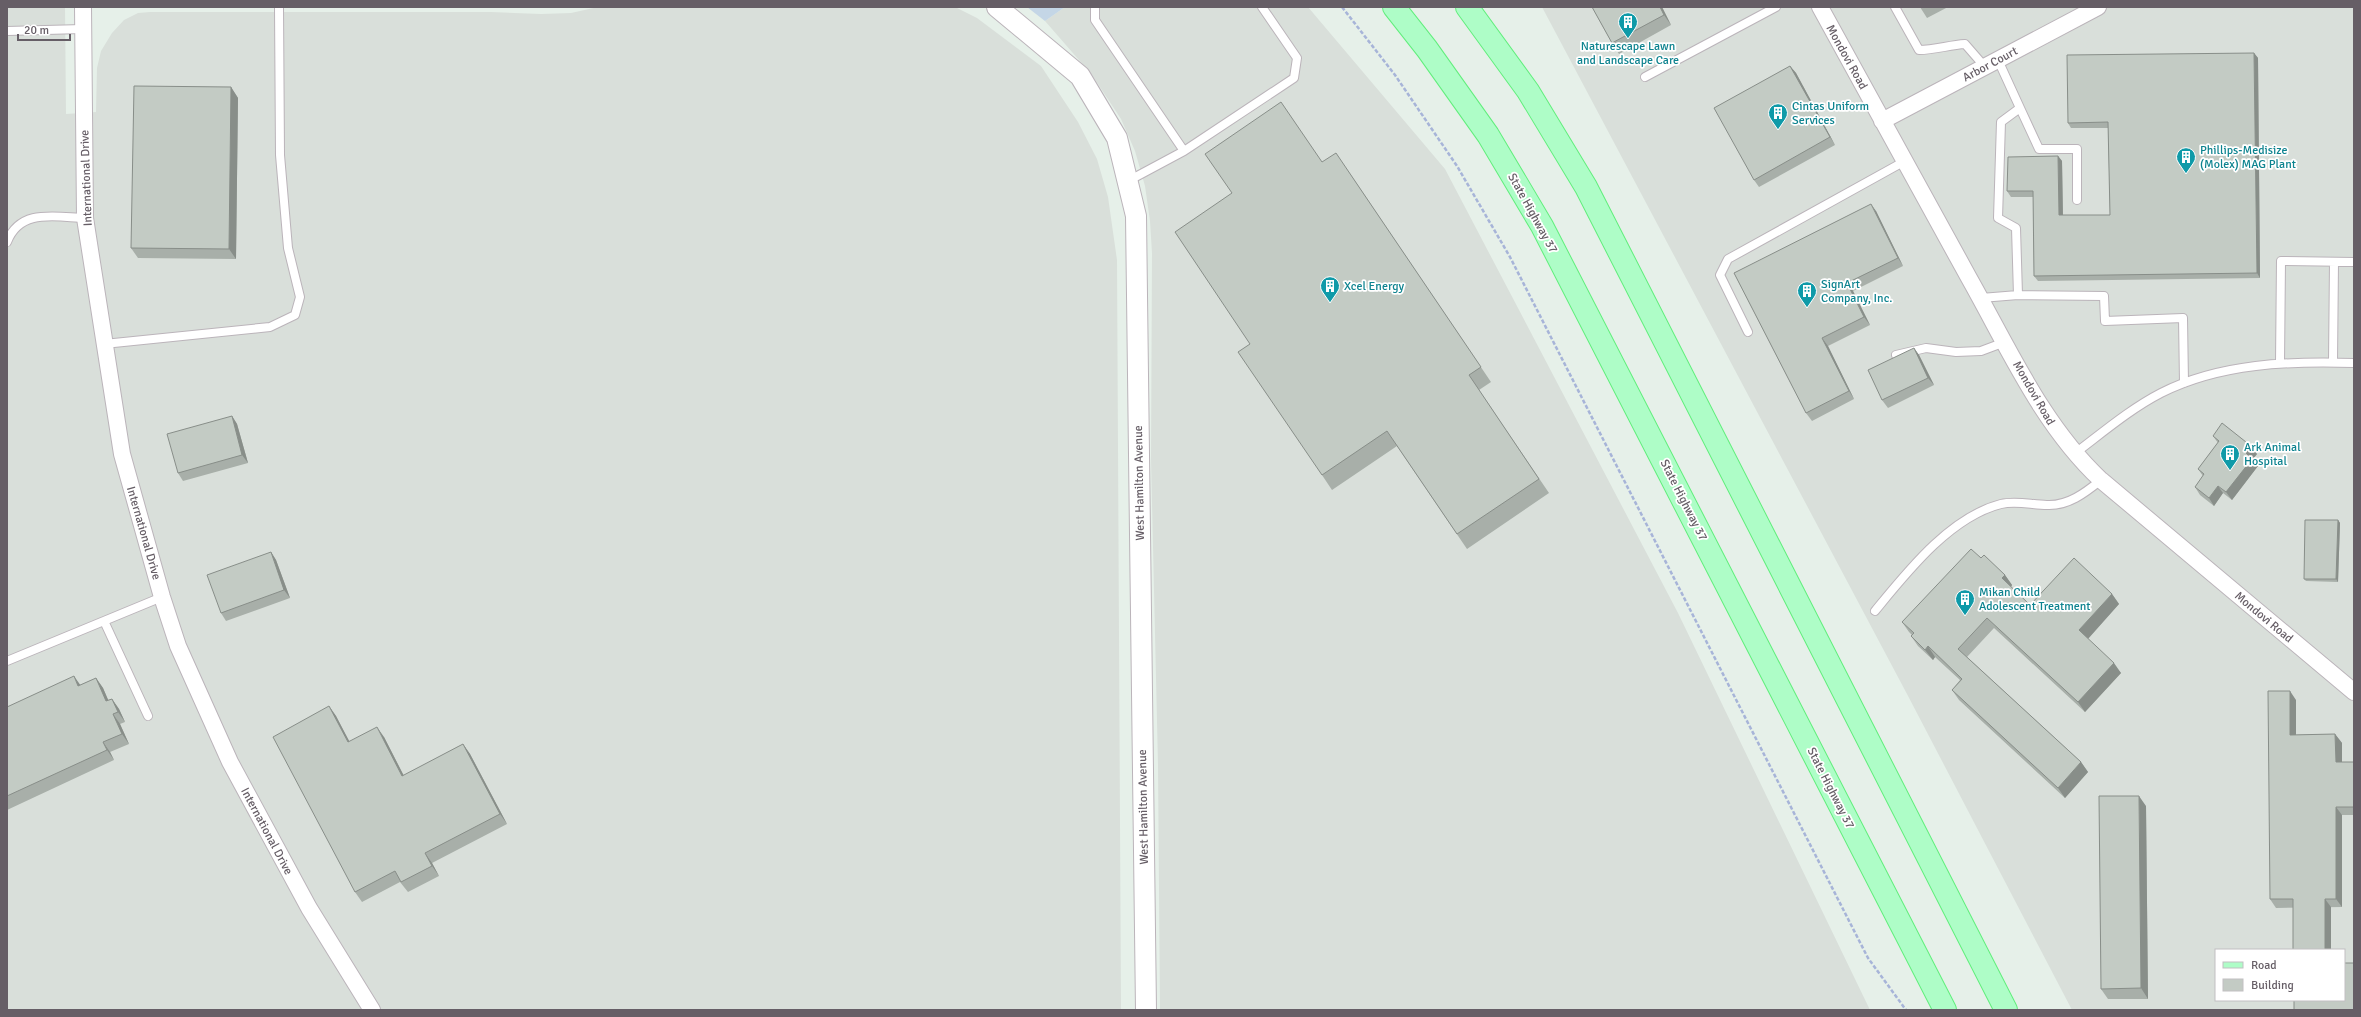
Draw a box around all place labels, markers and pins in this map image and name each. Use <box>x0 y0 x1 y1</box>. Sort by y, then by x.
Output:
building icon: Naturescape Lawn and Landscape Care <box>1617 11 1639 39</box>
place label: Naturescape Lawn and Landscape Care <box>1577 39 1679 68</box>
place label: Cintas Uniform Services <box>1792 99 1869 128</box>
building icon: Cintas Uniform Services <box>1767 102 1789 130</box>
place label: Phillips-Medisize (Molex) MAG Plant <box>2200 143 2296 172</box>
building icon: Phillips-Medisize (Molex) MAG Plant <box>2175 146 2197 174</box>
building icon: Xcel Energy <box>1319 275 1341 303</box>
place label: SignArt Company, Inc. <box>1821 277 1892 306</box>
place label: Xcel Energy <box>1344 279 1405 294</box>
building icon: SignArt Company, Inc. <box>1796 280 1818 308</box>
place label: Ark Animal Hospital <box>2244 440 2301 469</box>
building icon: Ark Animal Hospital <box>2219 443 2241 471</box>
place label: Mikan Child Adolescent Treatment <box>1979 585 2090 614</box>
building icon: Mikan Child Adolescent Treatment <box>1954 588 1976 616</box>

